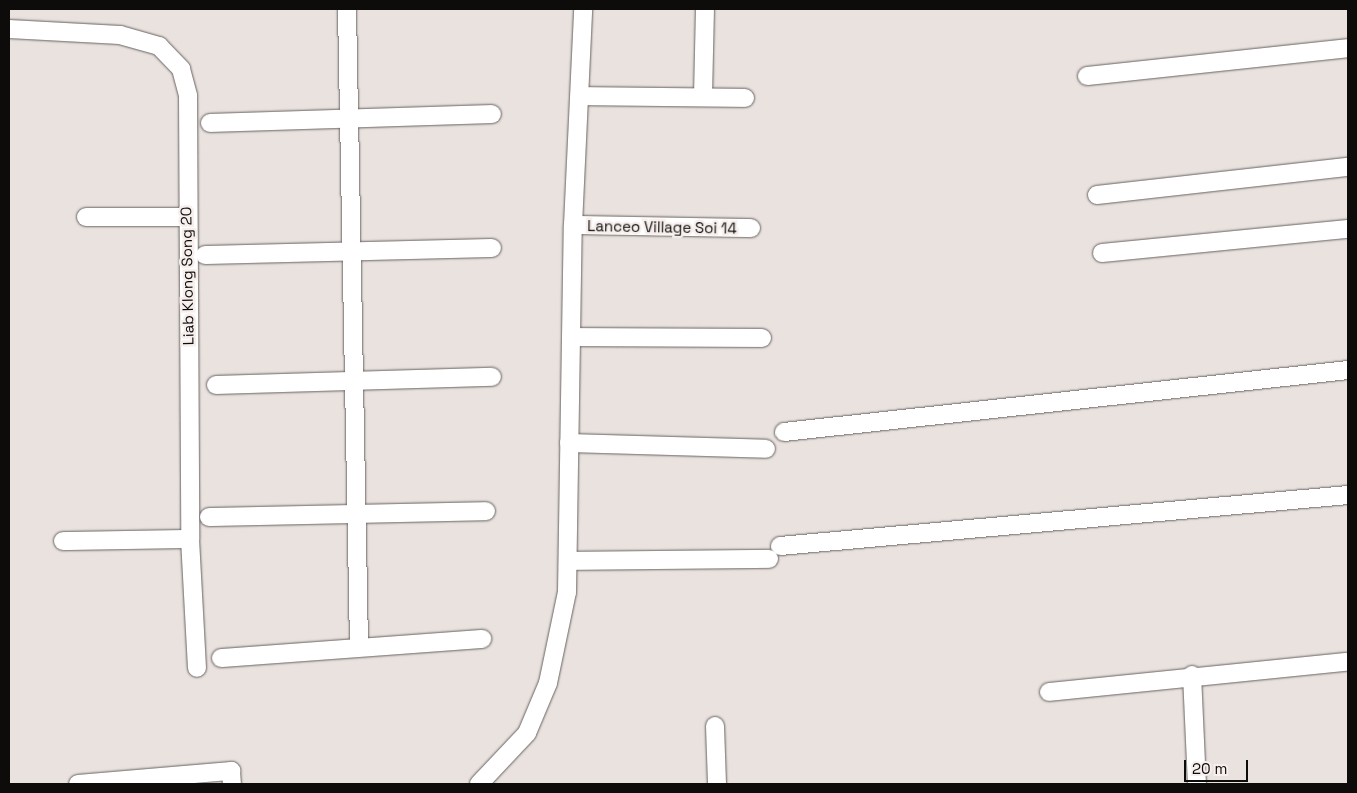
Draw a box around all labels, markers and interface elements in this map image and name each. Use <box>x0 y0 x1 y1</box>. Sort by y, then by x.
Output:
street label: Liab Klong Song 20 <box>177 207 197 345</box>
street label: Lanceo Village Soi 14 <box>587 217 737 237</box>
scale bar <box>1187 750 1251 782</box>
text: 20 m <box>1192 759 1227 778</box>

